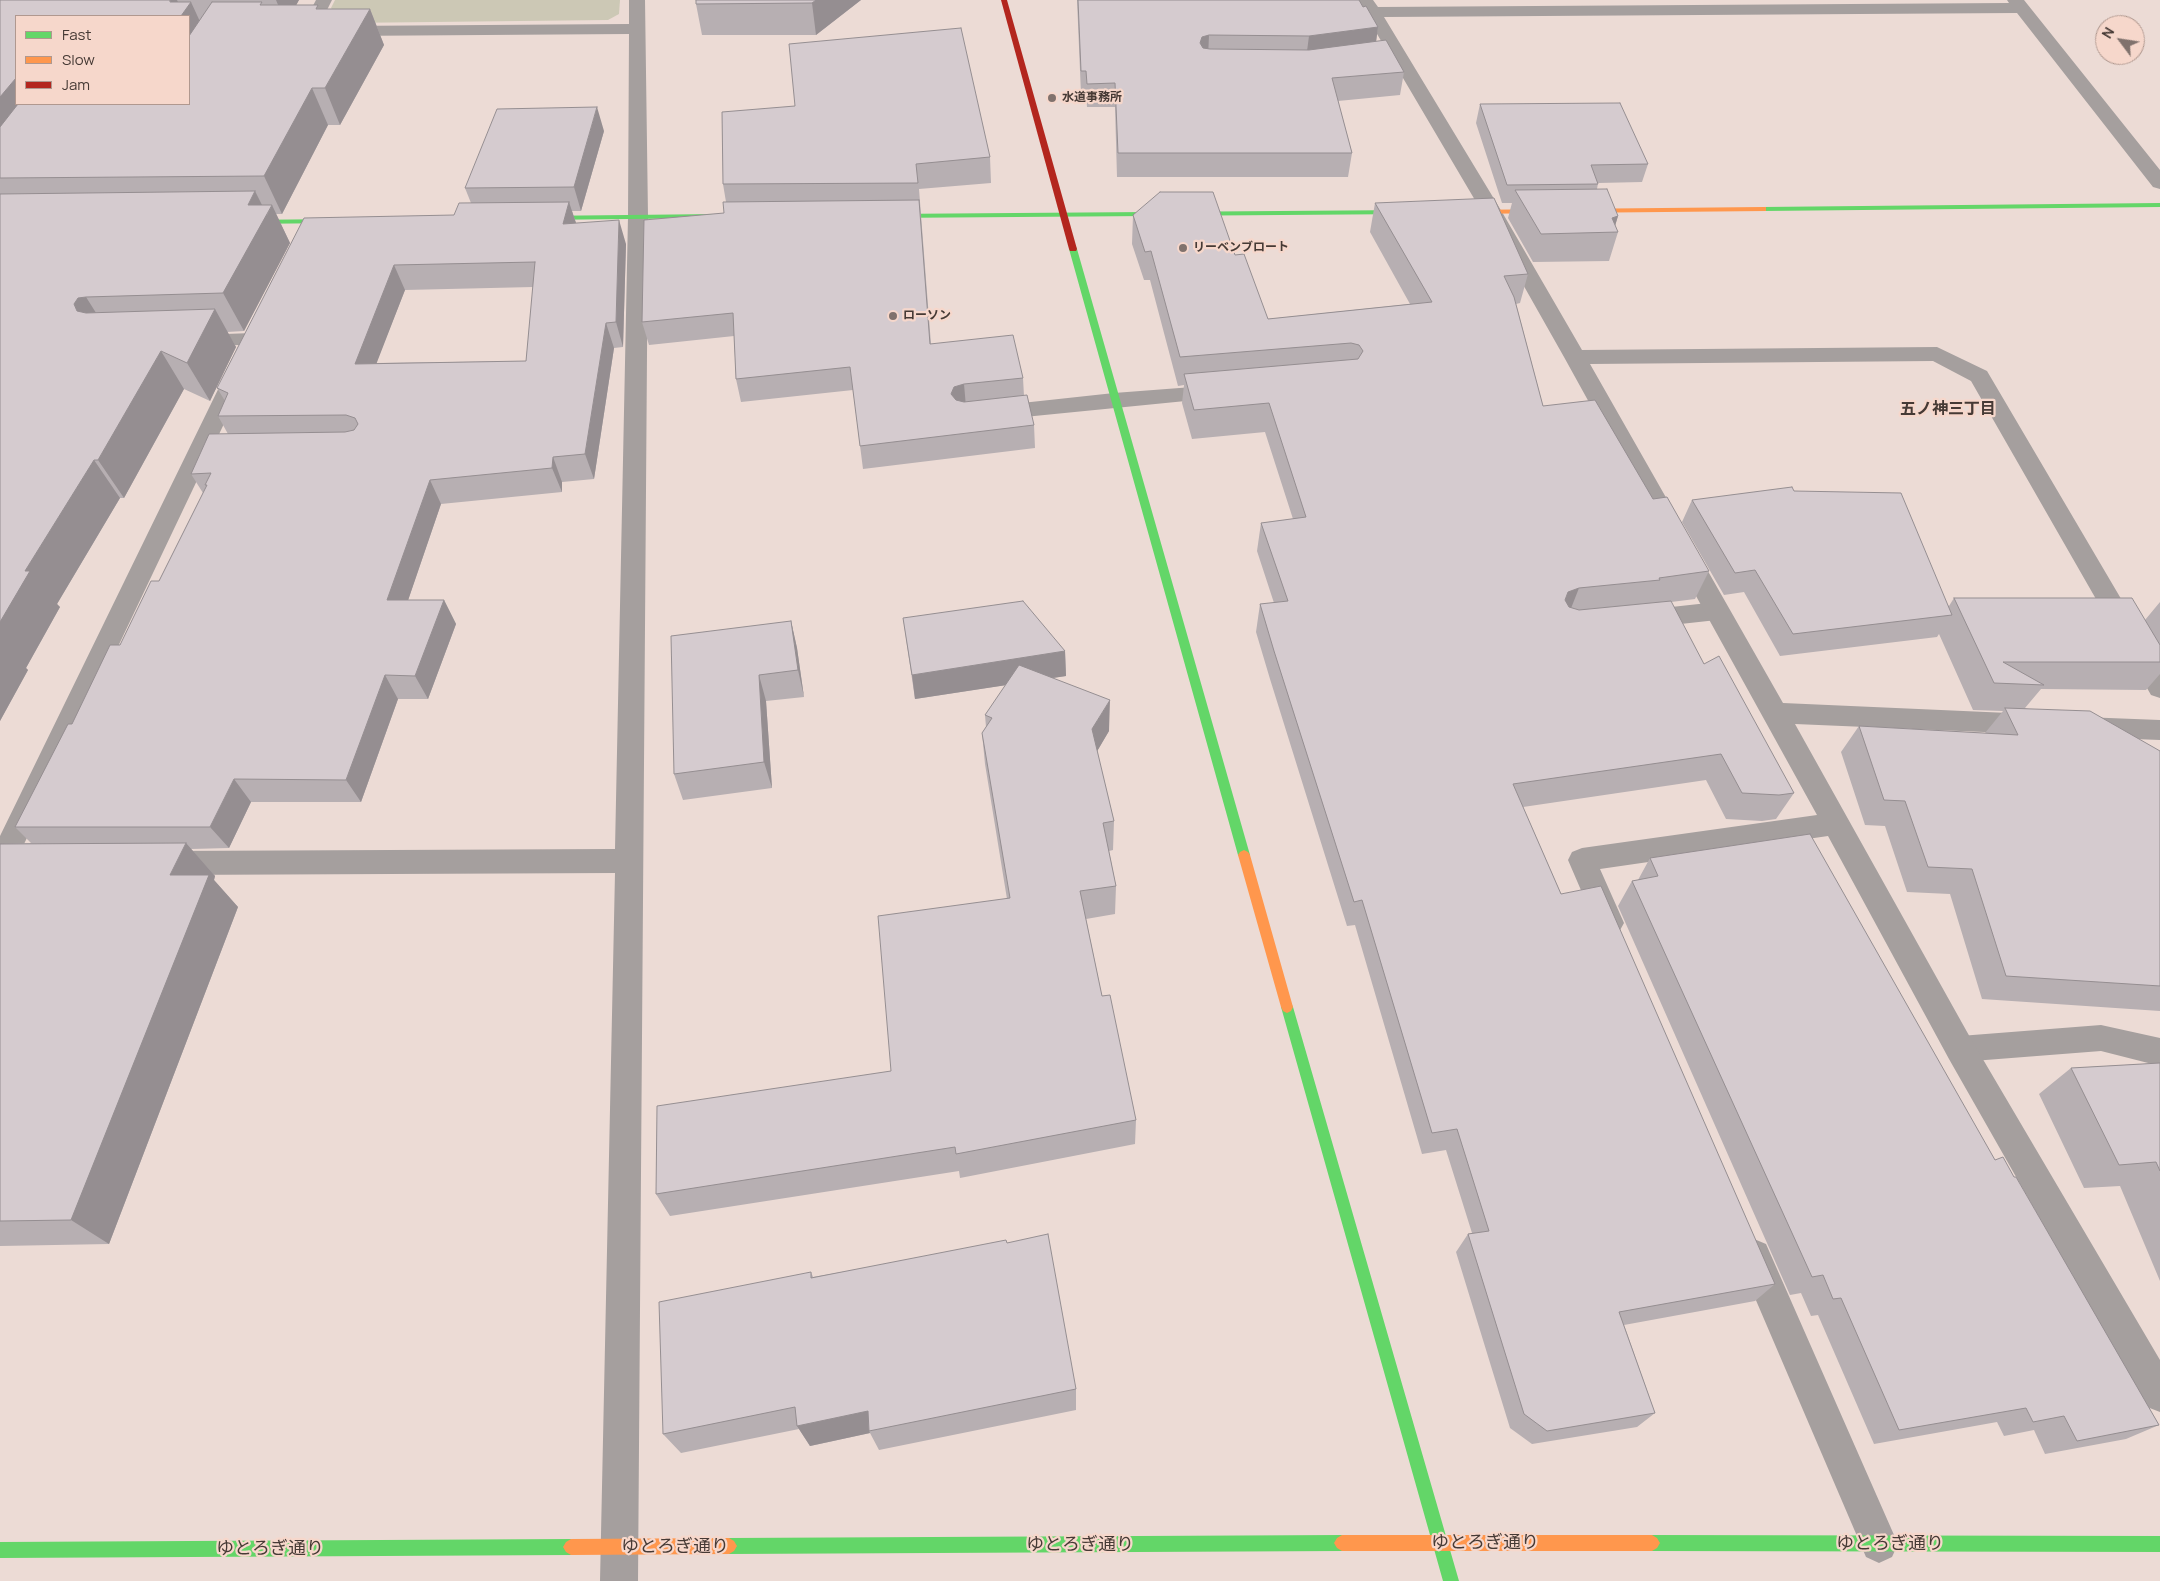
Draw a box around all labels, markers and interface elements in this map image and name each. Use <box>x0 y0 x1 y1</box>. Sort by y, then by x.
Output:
legend <box>15 15 190 105</box>
north arrow <box>2095 15 2145 65</box>
text: N <box>2097 23 2118 42</box>
text: Fast <box>62 24 91 45</box>
text: Slow <box>62 49 95 70</box>
text: Jam <box>62 74 90 95</box>
place label: 水道事務所 <box>1062 91 1122 105</box>
marker: 水道事務所 <box>1046 92 1058 104</box>
place label: リーベンブロート <box>1193 241 1289 255</box>
marker: リーベンブロート <box>1177 242 1189 254</box>
place label: ローソン <box>903 309 951 323</box>
marker: ローソン <box>887 310 899 322</box>
district label: 五ノ神三丁目 <box>1900 400 1996 420</box>
street label: ゆとろぎ通り <box>1431 1532 1539 1554</box>
street label: ゆとろぎ通り <box>1836 1533 1944 1555</box>
street label: ゆとろぎ通り <box>1026 1534 1134 1556</box>
street label: ゆとろぎ通り <box>621 1536 729 1558</box>
street label: ゆとろぎ通り <box>216 1538 324 1560</box>

